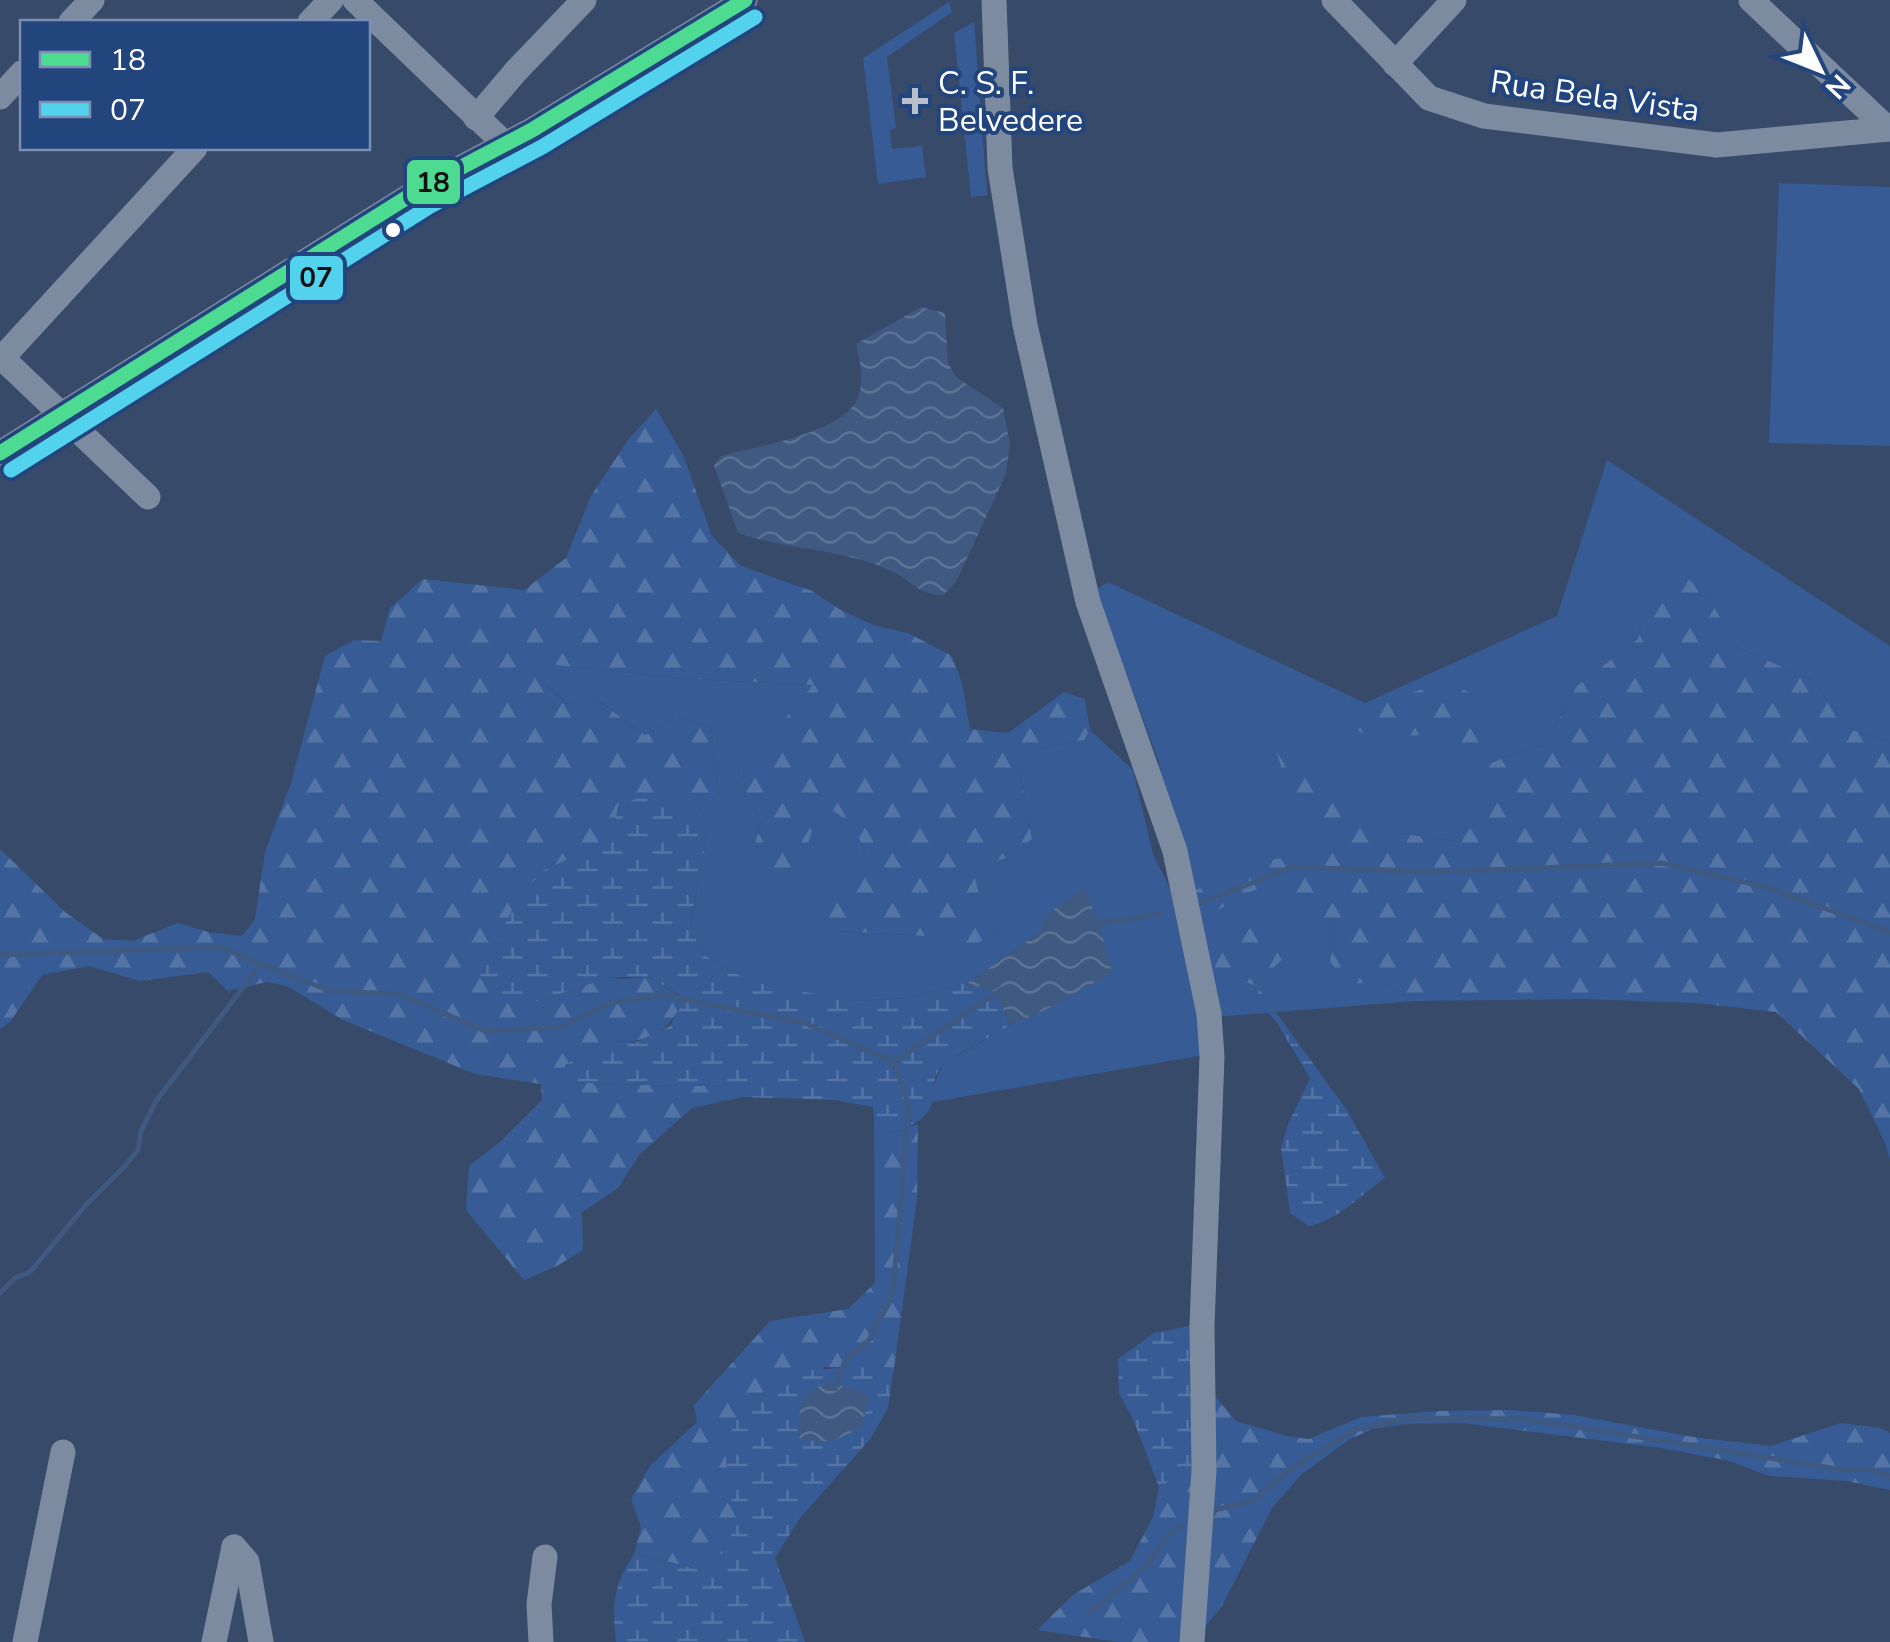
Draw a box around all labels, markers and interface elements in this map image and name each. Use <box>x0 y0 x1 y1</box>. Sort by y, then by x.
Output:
legend <box>20 20 370 150</box>
north arrow <box>1770 20 1870 120</box>
text: 18 <box>110 40 146 81</box>
street label: Rua Bela Vista <box>1488 60 1702 132</box>
place label: C. S. F. Belvedere <box>938 62 1083 142</box>
text: N <box>1817 66 1859 107</box>
marker: C. S. F. Belvedere <box>902 88 928 114</box>
text: 07 <box>110 90 146 131</box>
line badge: 18 <box>405 158 462 206</box>
text: 18 <box>416 164 450 202</box>
unlabelled marker <box>383 220 403 240</box>
line badge: 07 <box>288 254 345 302</box>
text: 07 <box>299 259 333 297</box>

